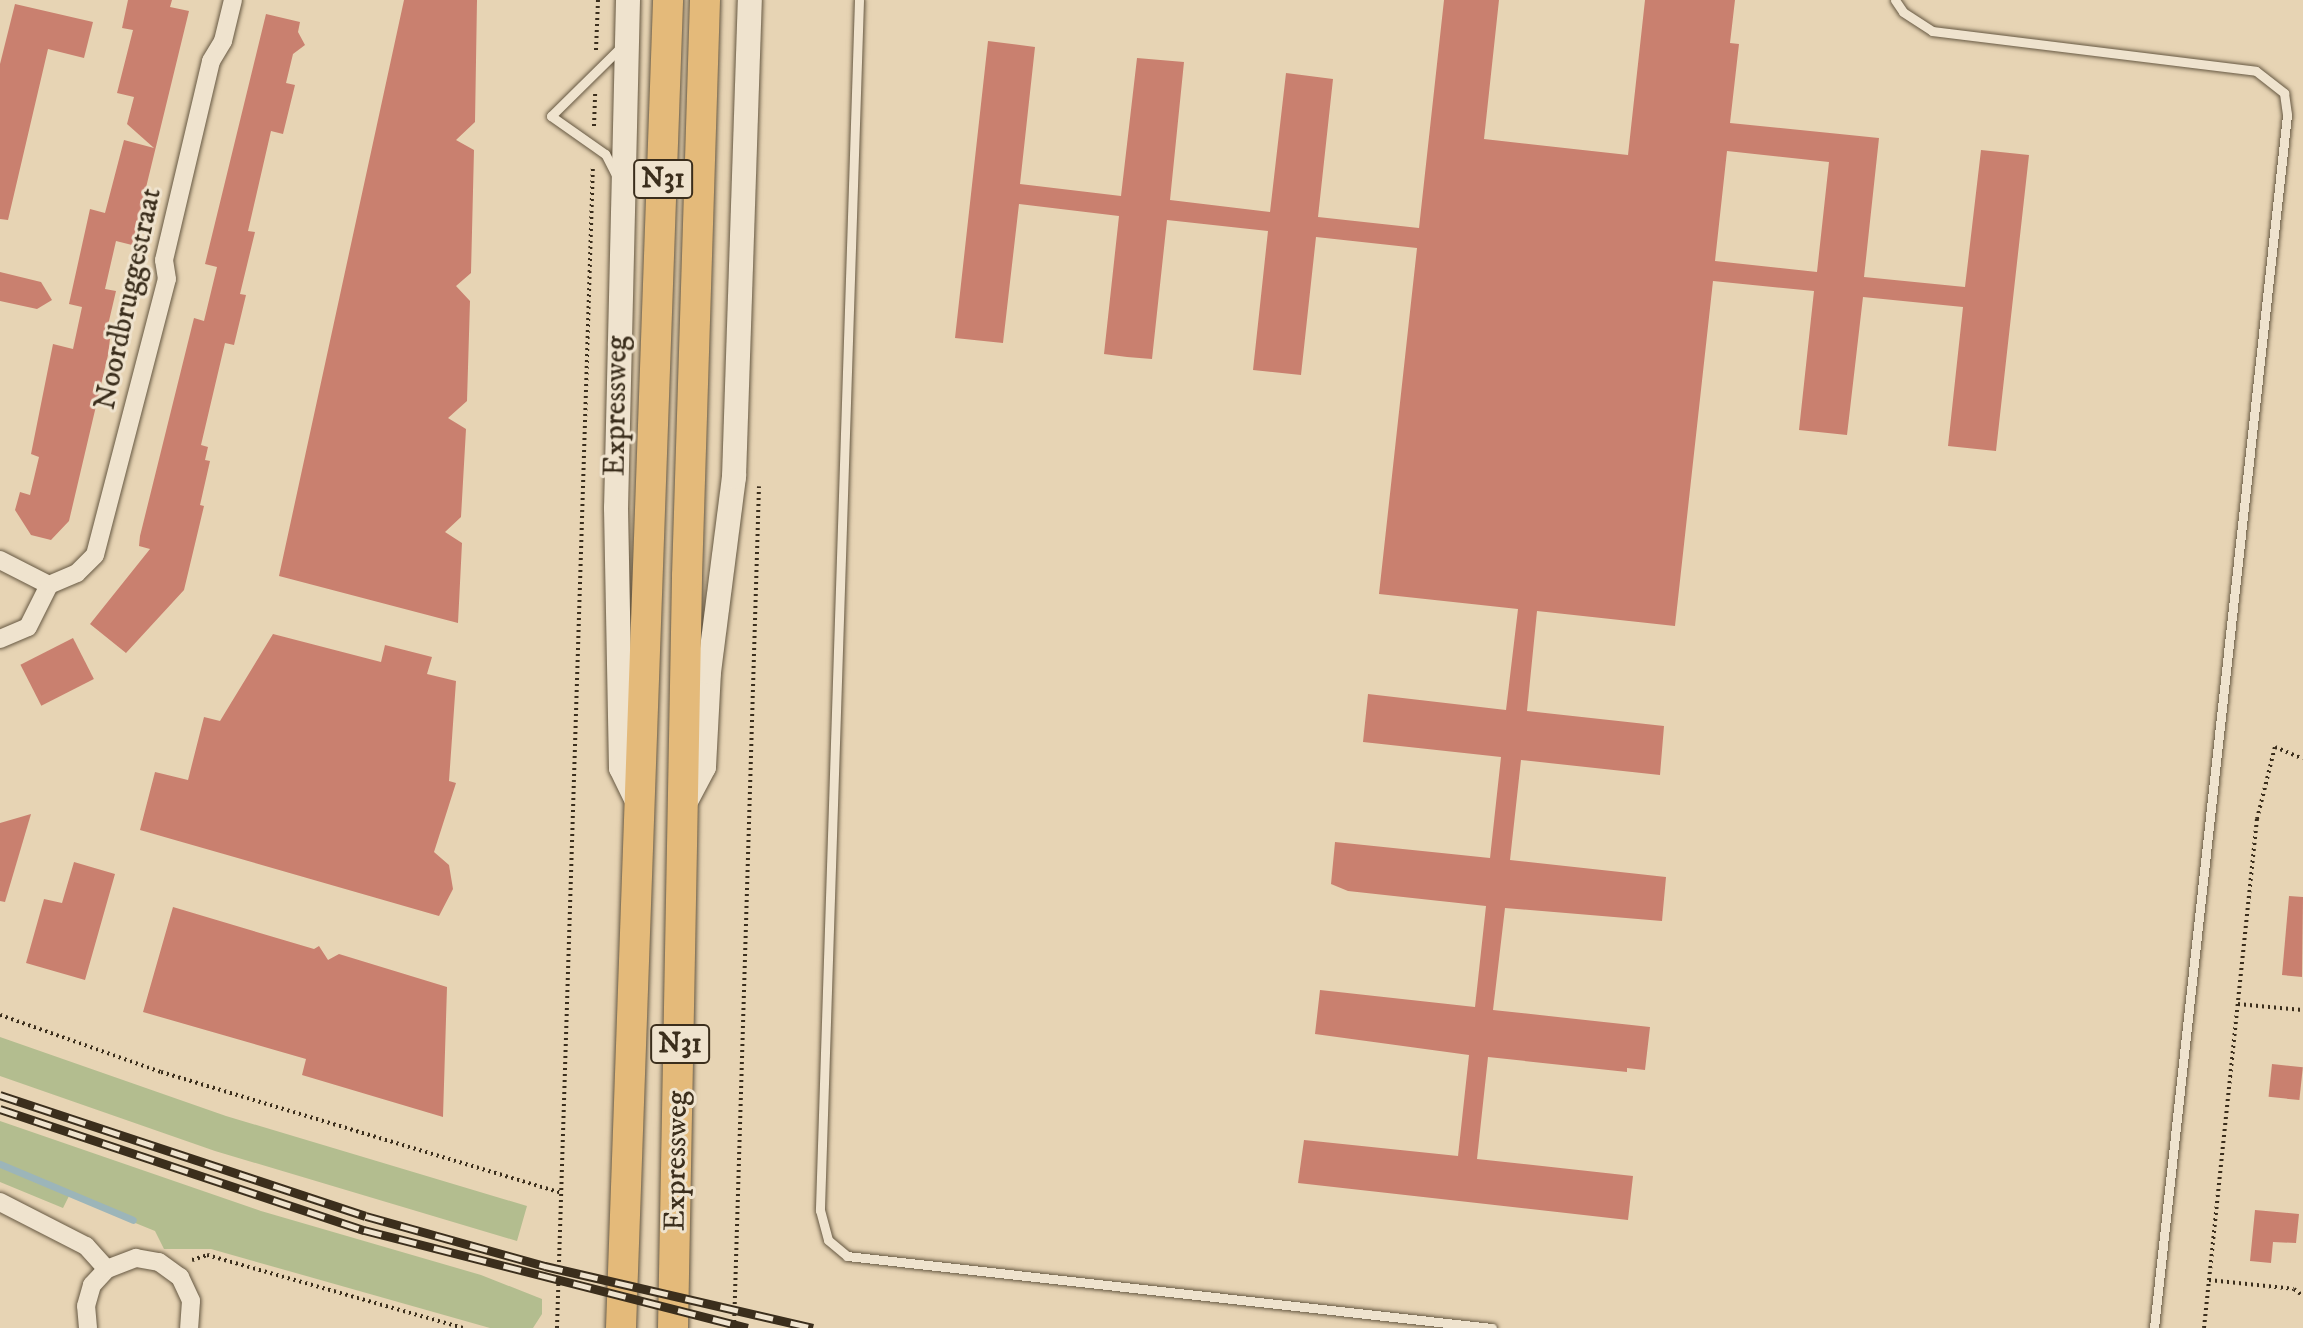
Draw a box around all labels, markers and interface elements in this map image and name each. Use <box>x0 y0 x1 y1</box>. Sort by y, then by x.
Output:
road number: N31 <box>633 155 693 203</box>
street label: Noordbruggestraat <box>88 185 170 413</box>
street label: Expressweg <box>598 335 636 477</box>
road number: N31 <box>650 1020 710 1068</box>
street label: Expressweg <box>658 1090 696 1232</box>

